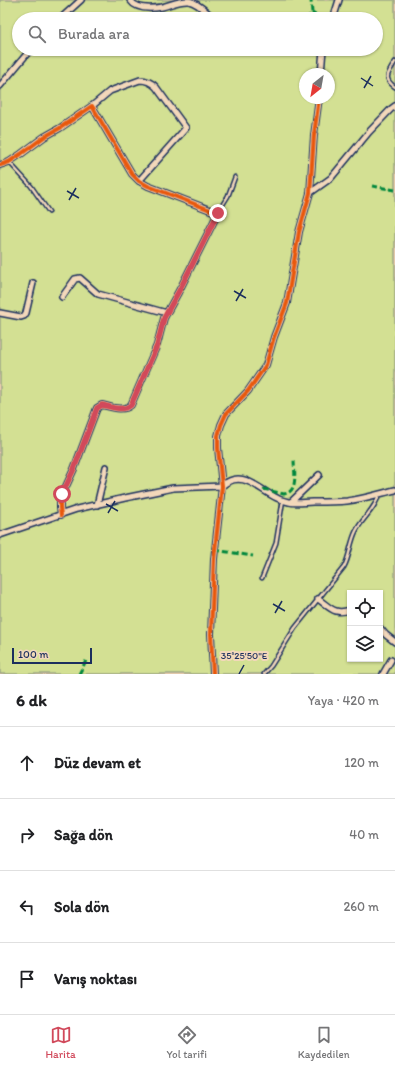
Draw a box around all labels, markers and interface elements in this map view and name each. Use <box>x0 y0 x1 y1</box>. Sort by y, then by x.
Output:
search box <box>12 12 383 56</box>
icon: search <box>26 23 48 45</box>
text: Burada ara <box>58 25 130 43</box>
north arrow <box>299 68 335 104</box>
route end <box>209 204 227 222</box>
route start <box>53 485 71 503</box>
map controls <box>347 590 383 662</box>
button: locate <box>347 590 383 626</box>
button: layers <box>347 626 383 662</box>
scale bar <box>12 646 92 665</box>
text: 100 m <box>18 648 48 661</box>
text: 35°25'50"E <box>221 649 268 662</box>
text: 6 dk <box>16 690 47 710</box>
text: Yaya · 420 m <box>308 693 379 708</box>
icon: ahead <box>16 752 38 774</box>
text: Düz devam et <box>54 754 141 772</box>
text: 120 m <box>344 755 379 770</box>
icon: right <box>16 824 38 846</box>
text: Sağa dön <box>54 826 113 844</box>
text: 40 m <box>349 827 379 842</box>
icon: left <box>16 896 38 918</box>
text: Sola dön <box>54 898 109 916</box>
text: 260 m <box>343 899 379 914</box>
icon: arrive <box>16 968 38 990</box>
text: Varış noktası <box>54 970 137 988</box>
tab: Harita <box>45 1024 76 1061</box>
tab: Yol tarifi <box>166 1024 207 1061</box>
tab: Kaydedilen <box>298 1024 350 1061</box>

